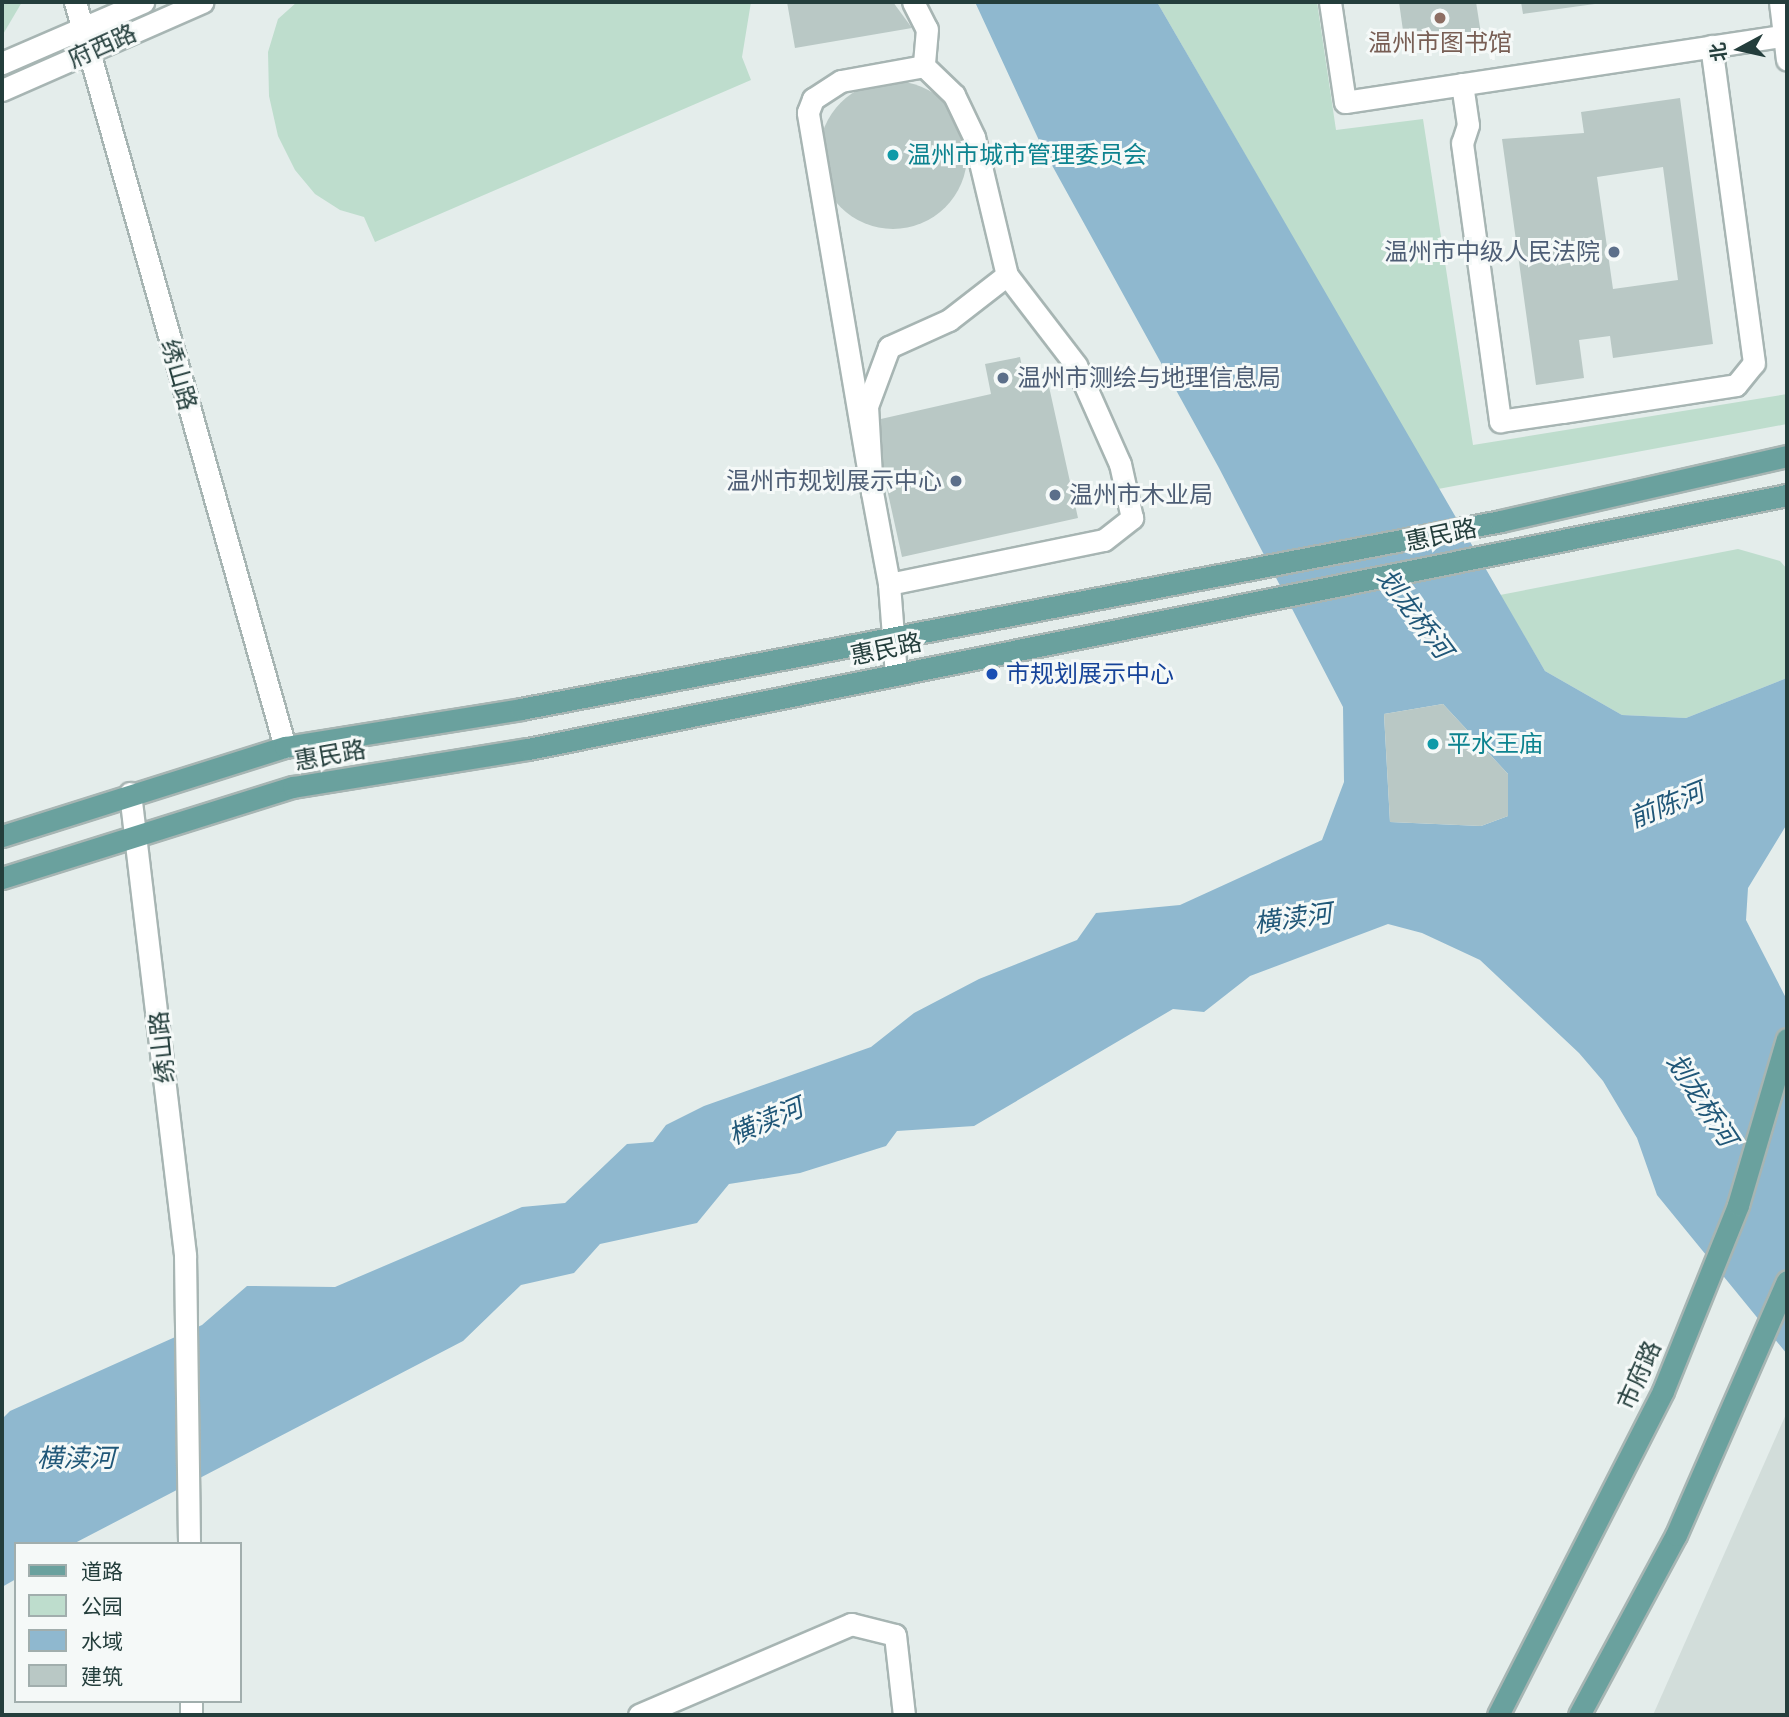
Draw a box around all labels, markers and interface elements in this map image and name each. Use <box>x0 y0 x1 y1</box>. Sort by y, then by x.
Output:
marker: 温州市图书馆 <box>1432 10 1448 26</box>
north arrow <box>1705 14 1775 84</box>
street label: 府西路 <box>63 18 141 74</box>
place label: 温州市图书馆 <box>1368 29 1512 57</box>
text: 北 <box>1704 41 1733 63</box>
place label: 温州市城市管理委员会 <box>907 141 1147 169</box>
marker: 温州市城市管理委员会 <box>885 147 901 163</box>
place label: 温州市中级人民法院 <box>1384 238 1600 266</box>
marker: 温州市中级人民法院 <box>1606 244 1622 260</box>
street label: 绣山路 <box>155 336 203 414</box>
place label: 温州市测绘与地理信息局 <box>1017 364 1281 392</box>
marker: 温州市测绘与地理信息局 <box>995 370 1011 386</box>
place label: 温州市规划展示中心 <box>726 467 942 495</box>
marker: 温州市规划展示中心 <box>948 473 964 489</box>
place label: 温州市木业局 <box>1069 481 1213 509</box>
marker: 温州市木业局 <box>1047 487 1063 503</box>
street label: 惠民路 <box>1403 513 1479 557</box>
water label: 划龙桥河 <box>1370 563 1458 665</box>
street label: 惠民路 <box>848 627 924 671</box>
place label: 市规划展示中心 <box>1006 660 1174 688</box>
marker: 市规划展示中心 <box>984 666 1000 682</box>
place label: 平水王庙 <box>1447 730 1543 758</box>
street label: 惠民路 <box>292 735 368 775</box>
marker: 平水王庙 <box>1425 736 1441 752</box>
water label: 前陈河 <box>1625 777 1709 835</box>
water label: 横渎河 <box>1252 898 1334 940</box>
street label: 绣山路 <box>144 1010 180 1084</box>
water label: 划龙桥河 <box>1660 1048 1742 1152</box>
water label: 横渎河 <box>724 1092 808 1152</box>
street label: 市府路 <box>1611 1336 1667 1414</box>
water label: 横渎河 <box>37 1443 115 1475</box>
legend <box>14 1542 242 1703</box>
text: 道路 <box>81 1557 123 1586</box>
text: 公园 <box>81 1592 123 1621</box>
text: 水域 <box>81 1627 123 1656</box>
text: 建筑 <box>81 1662 123 1691</box>

